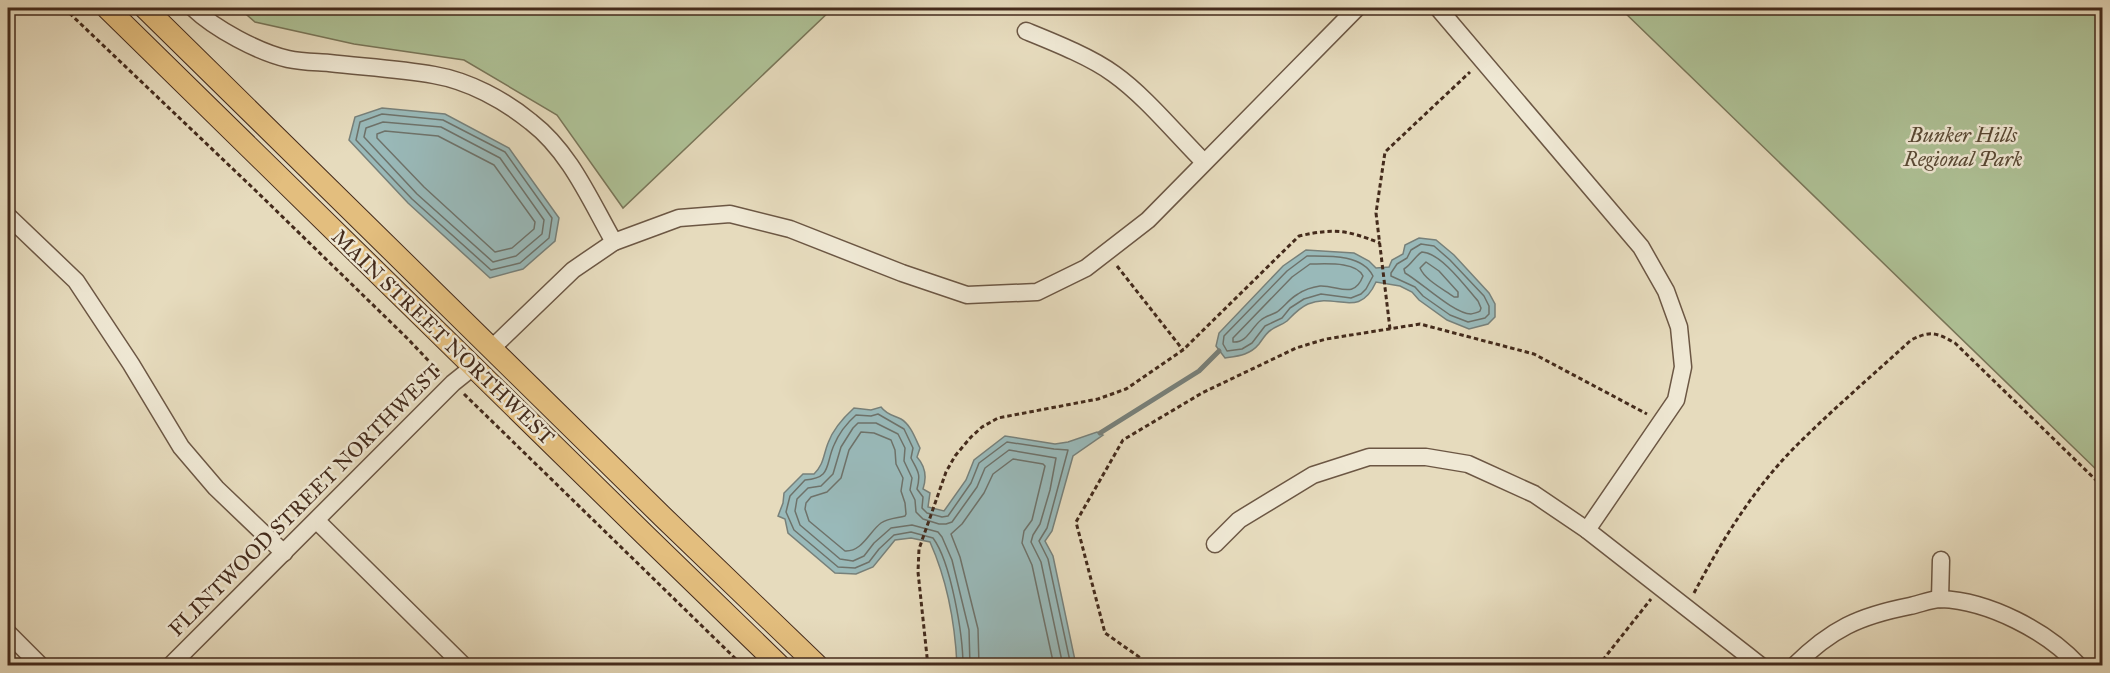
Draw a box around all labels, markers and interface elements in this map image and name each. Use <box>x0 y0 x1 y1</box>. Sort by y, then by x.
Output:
park label: Bunker Hills Regional Park <box>1903 122 2023 172</box>
street label: MAIN STREET NORTHWEST <box>326 224 560 450</box>
street label: FLINTWOOD STREET NORTHWEST <box>163 358 447 642</box>

